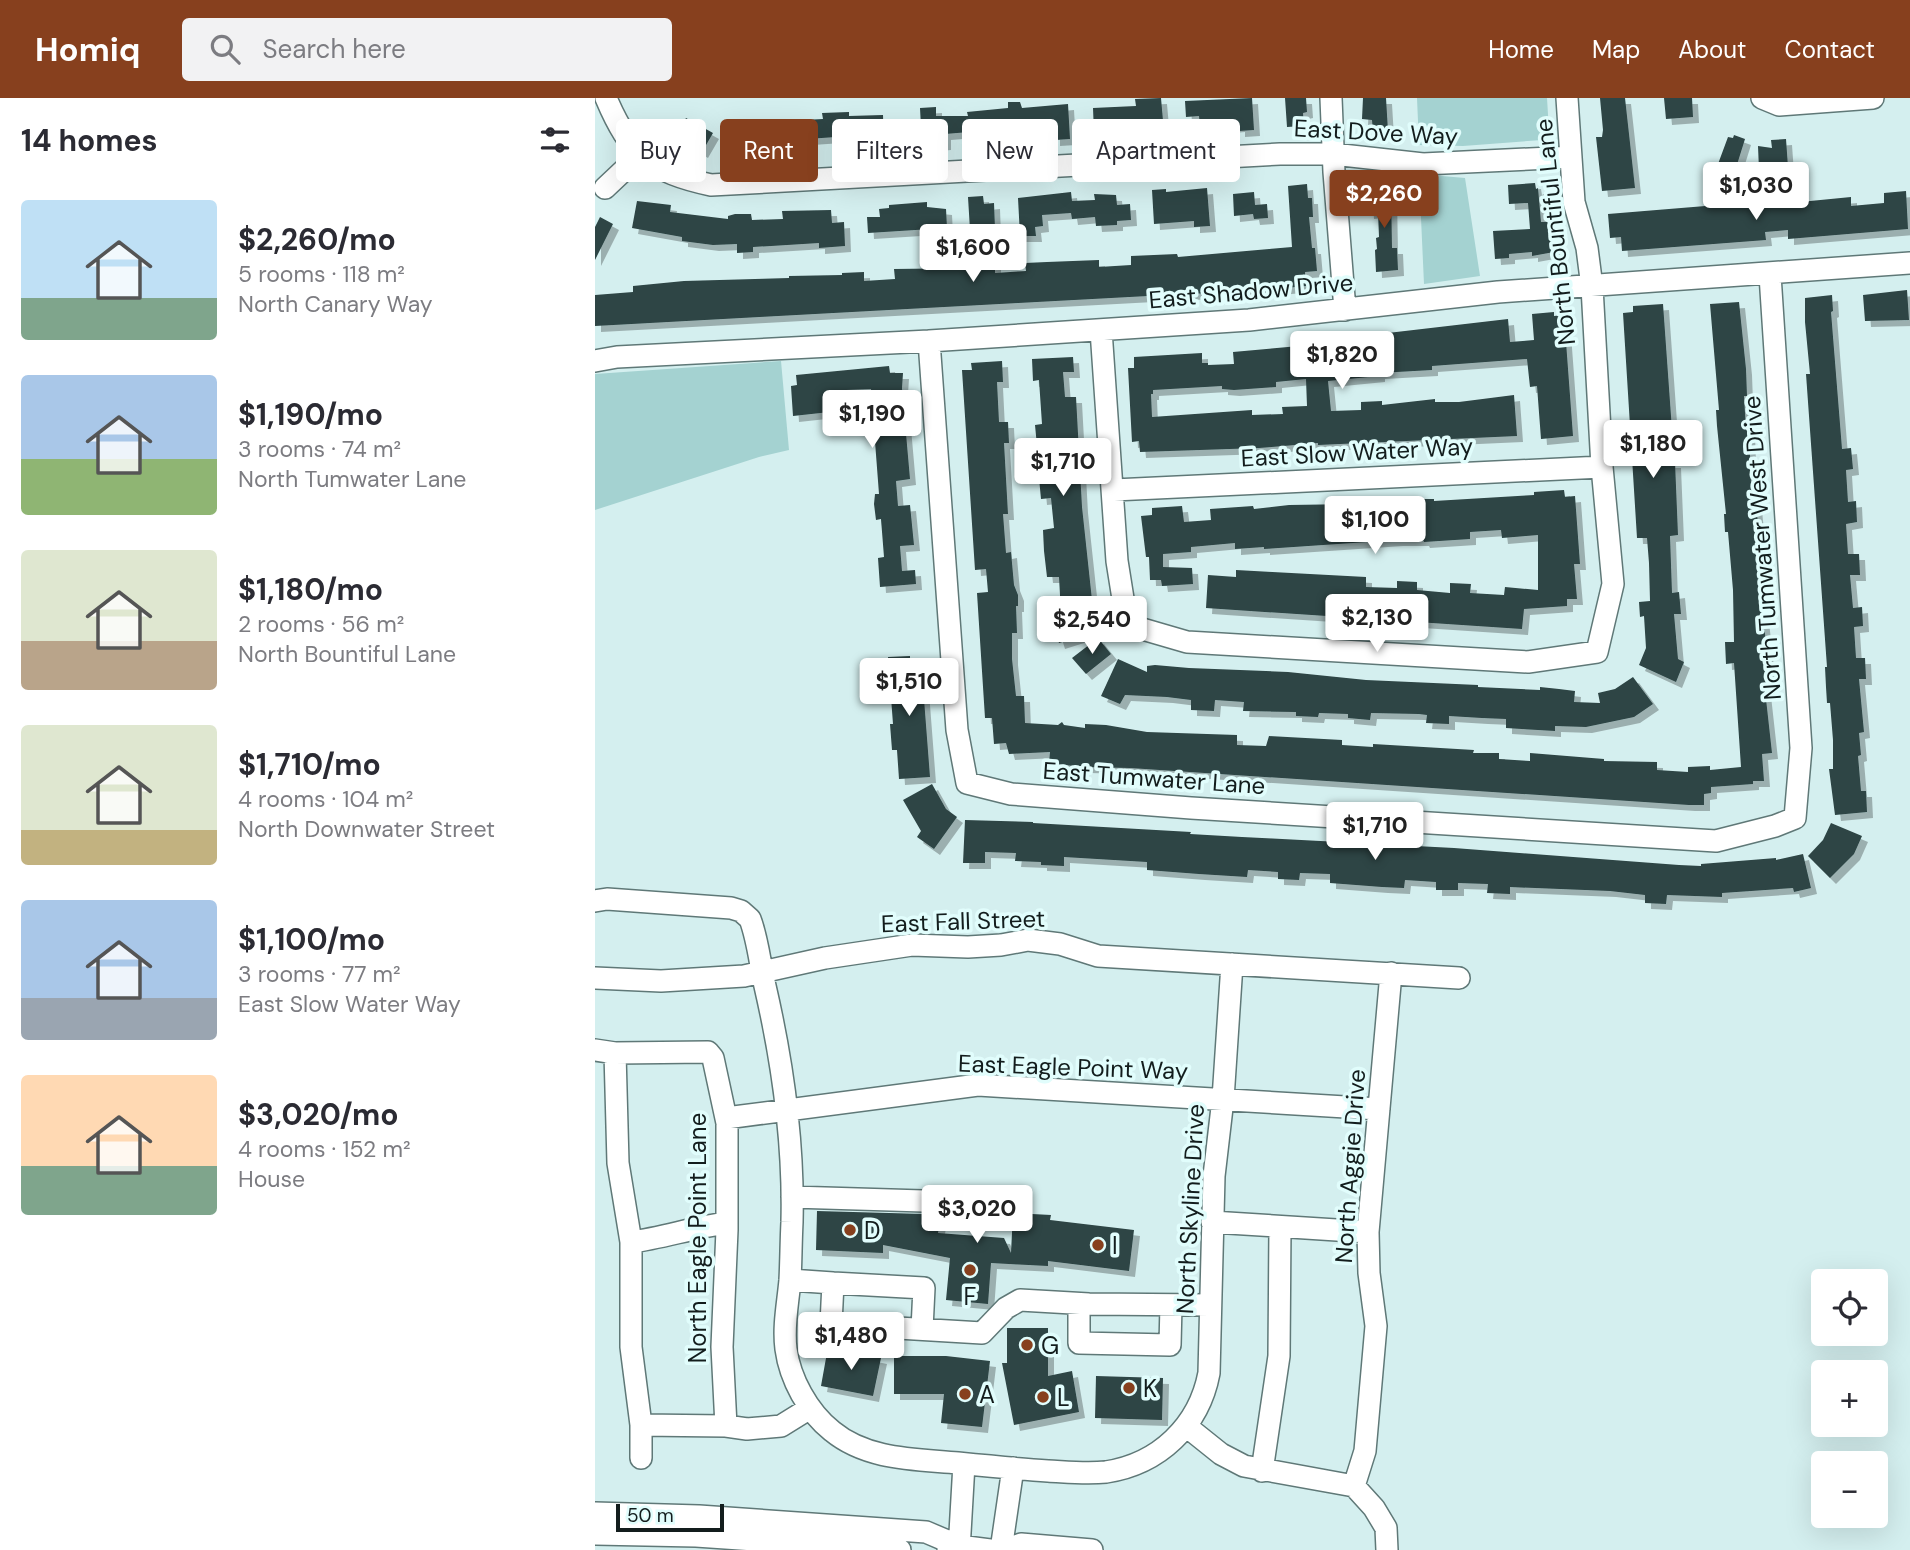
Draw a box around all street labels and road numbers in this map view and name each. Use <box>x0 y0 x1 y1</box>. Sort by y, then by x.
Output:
street label: East Dove Way <box>1293 112 1459 152</box>
street label: North Bountiful Lane <box>1528 117 1582 347</box>
street label: East Shadow Drive <box>1148 267 1354 315</box>
street label: North Tumwater West Drive <box>1736 395 1788 701</box>
street label: East Slow Water Way <box>1240 430 1474 474</box>
street label: East Tumwater Lane <box>1042 755 1266 801</box>
street label: East Fall Street <box>880 903 1046 939</box>
street label: East Eagle Point Way <box>957 1047 1189 1087</box>
street label: North Aggie Drive <box>1328 1068 1372 1264</box>
street label: North Skyline Drive <box>1169 1103 1211 1315</box>
street label: North Eagle Point Lane <box>682 1113 713 1363</box>

